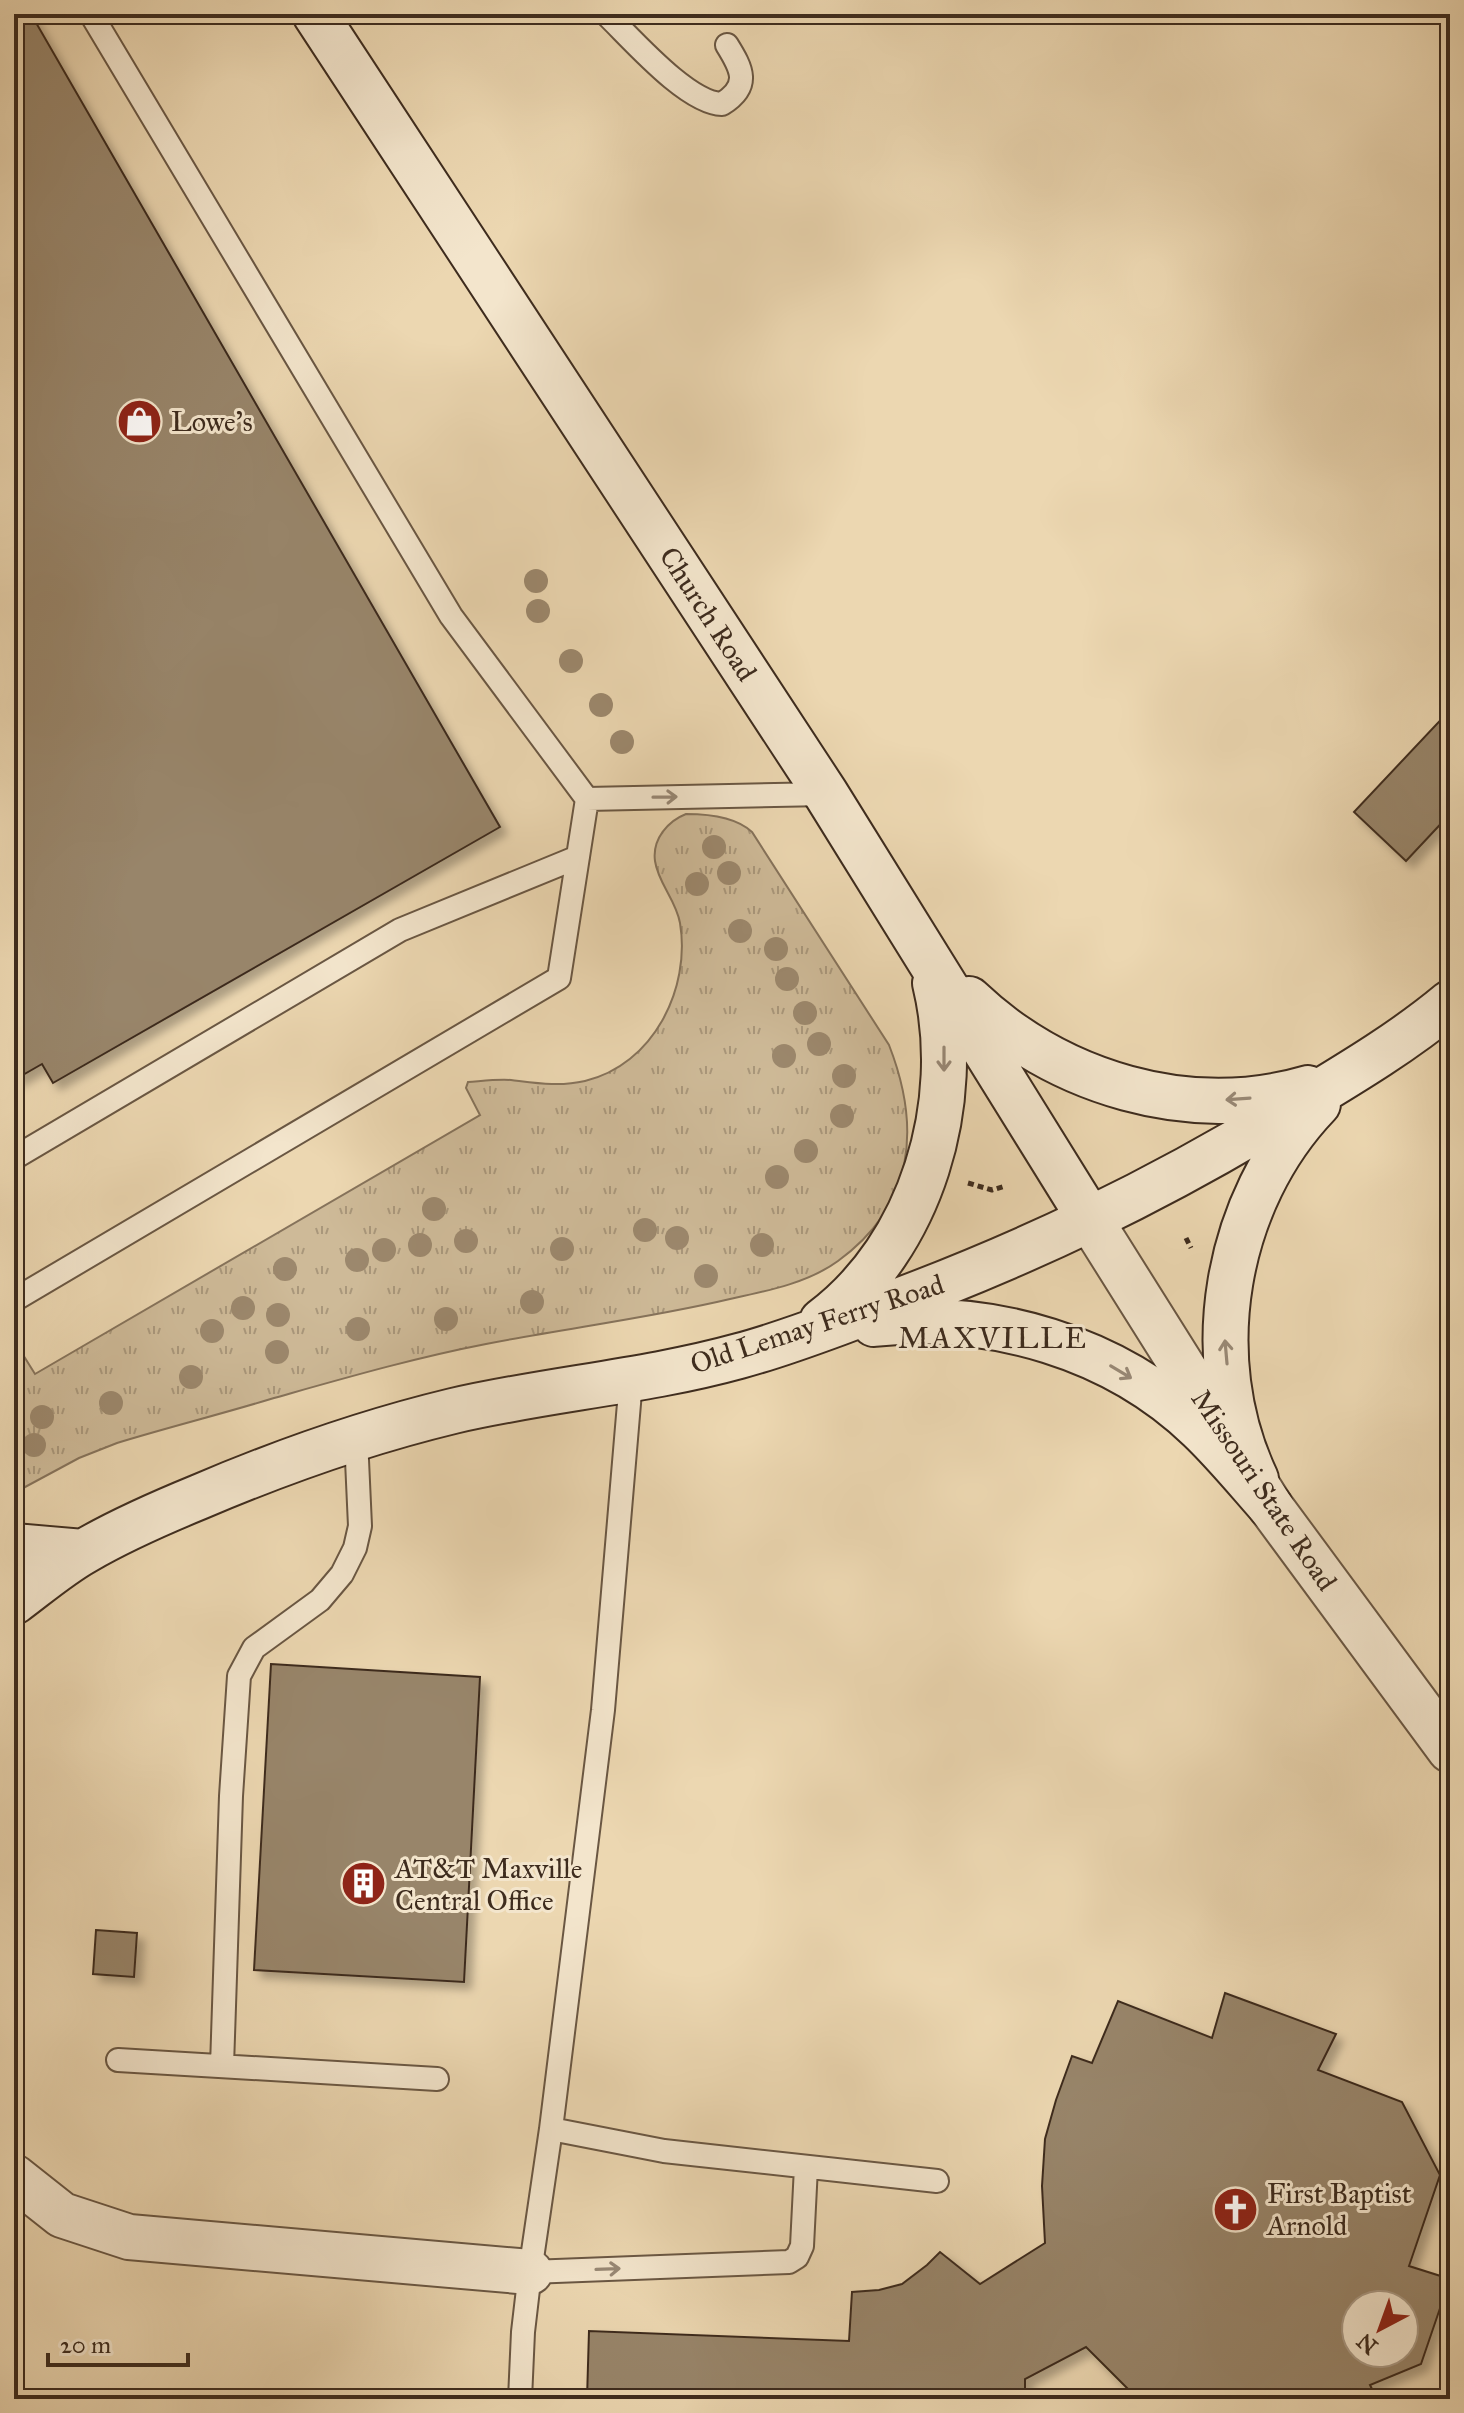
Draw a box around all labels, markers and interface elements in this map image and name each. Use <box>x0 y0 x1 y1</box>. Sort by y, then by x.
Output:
shop icon: Lowe's <box>116 397 164 445</box>
place label: Lowe's <box>171 404 253 439</box>
street label: Church Road <box>652 540 764 688</box>
one-way arrow <box>651 789 678 804</box>
one-way arrow <box>936 1045 952 1072</box>
one-way arrow <box>1225 1092 1251 1107</box>
street label: Old Lemay Ferry Road <box>686 1266 948 1382</box>
district label: MAXVILLE <box>898 1320 1088 1356</box>
one-way arrow <box>1218 1339 1233 1366</box>
one-way arrow <box>1109 1364 1132 1380</box>
street label: Missouri State Road <box>1184 1383 1344 1597</box>
place label: AT&T Maxville Central Office <box>394 1851 582 1918</box>
building icon: AT&T Maxville Central Office <box>340 1860 388 1908</box>
place label: First Baptist Arnold <box>1266 2176 1412 2243</box>
church icon: First Baptist Arnold <box>1212 2185 1260 2233</box>
one-way arrow <box>594 2262 621 2277</box>
north arrow <box>1340 2289 1420 2369</box>
scale bar <box>48 2317 188 2367</box>
text: N <box>1351 2327 1383 2360</box>
text: 20 m <box>60 2330 111 2360</box>

